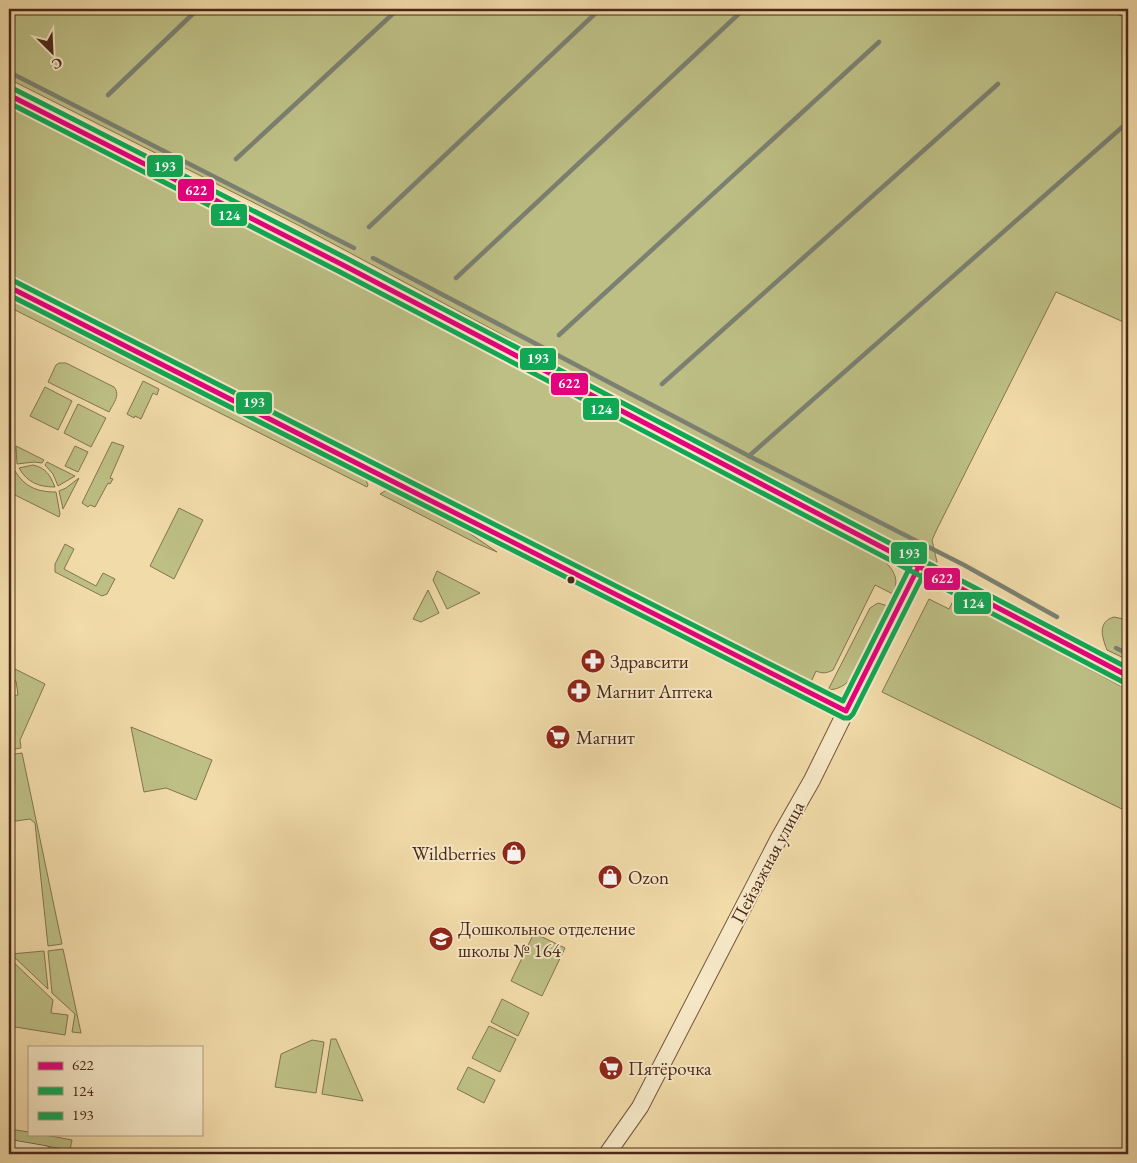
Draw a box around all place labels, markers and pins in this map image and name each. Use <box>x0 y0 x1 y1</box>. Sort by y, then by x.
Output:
unlabelled marker <box>566 575 576 585</box>
pharmacy icon: Здравсити <box>580 648 606 674</box>
place label: Здравсити <box>610 649 689 674</box>
pharmacy icon: Магнит Аптека <box>566 678 592 704</box>
place label: Магнит Аптека <box>596 679 713 704</box>
supermarket icon: Магнит <box>545 724 571 750</box>
place label: Магнит <box>576 725 635 750</box>
shop icon: Wildberries <box>501 840 527 866</box>
place label: Wildberries <box>412 841 496 866</box>
shop icon: Ozon <box>597 864 623 890</box>
place label: Ozon <box>628 865 669 890</box>
place label: Дошкольное отделение школы № 164 <box>458 916 635 963</box>
school or university icon: Дошкольное отделение школы № 164 <box>428 926 454 952</box>
supermarket icon: Пятёрочка <box>598 1055 624 1081</box>
place label: Пятёрочка <box>628 1056 712 1081</box>

